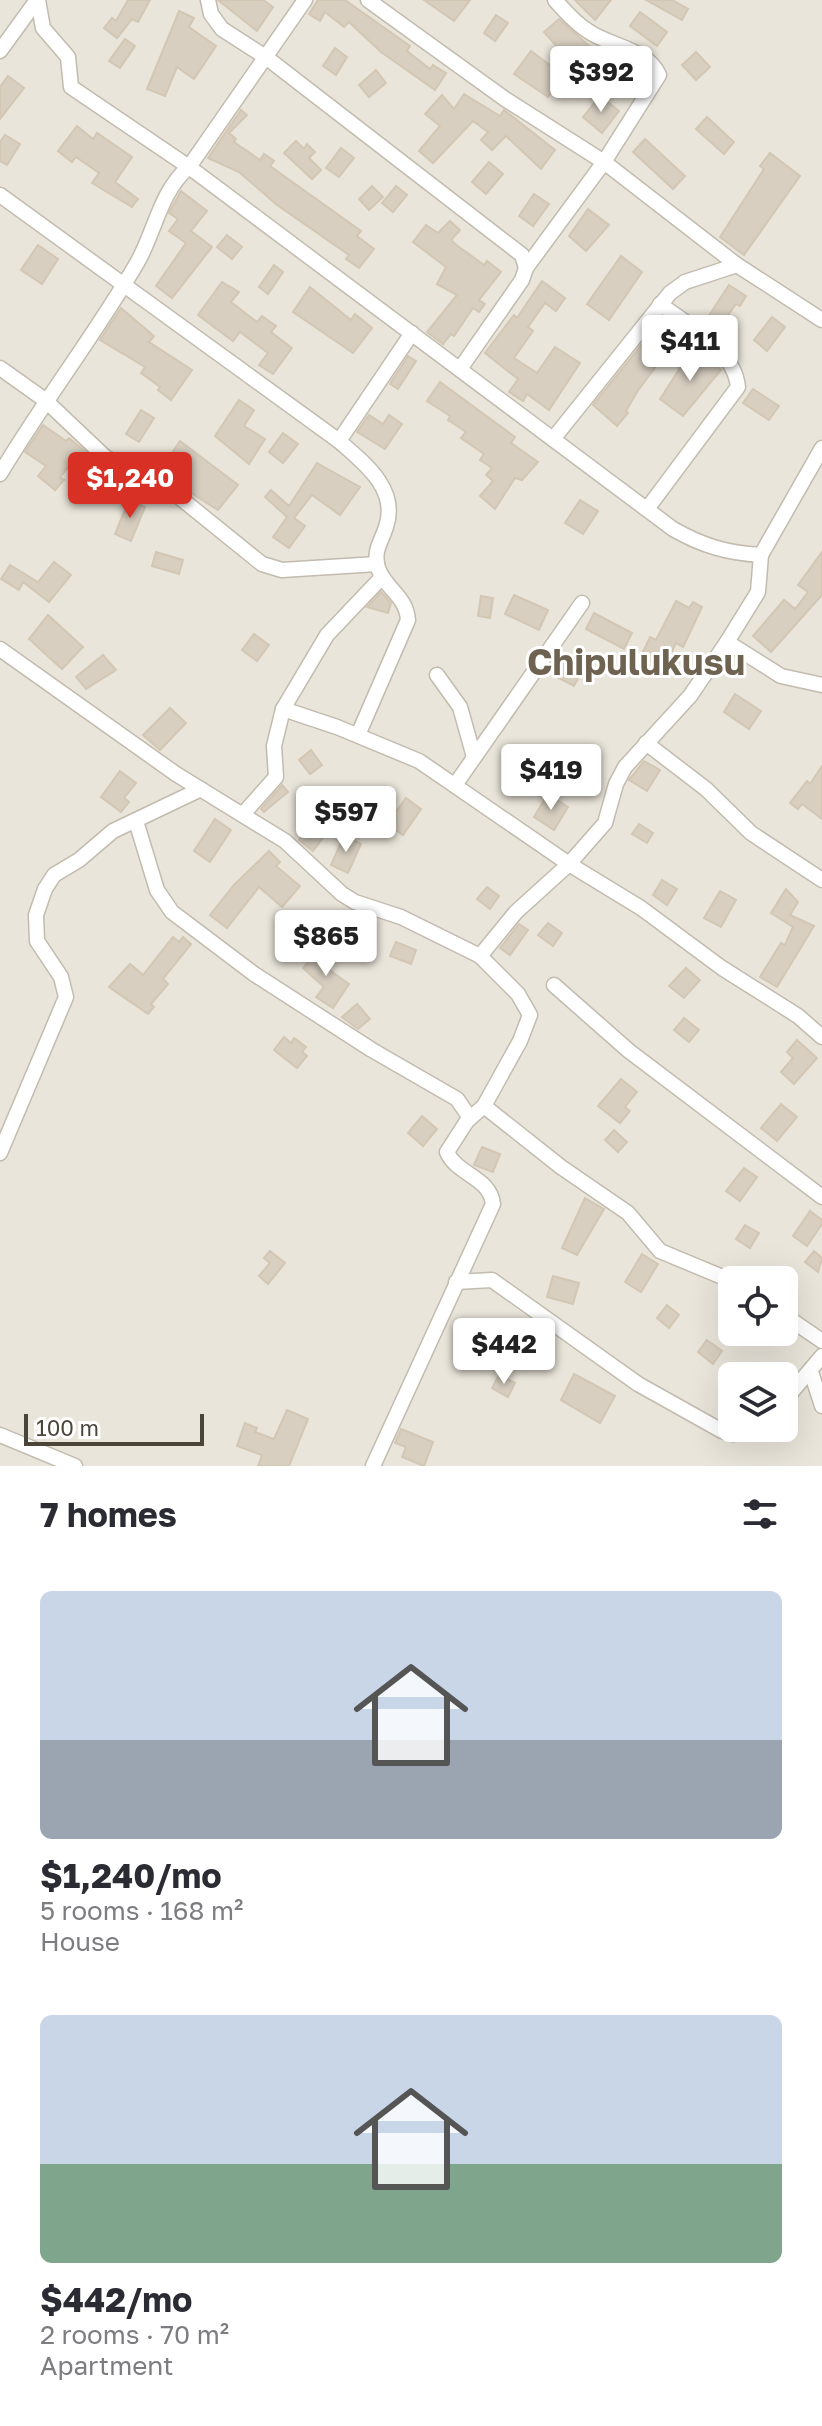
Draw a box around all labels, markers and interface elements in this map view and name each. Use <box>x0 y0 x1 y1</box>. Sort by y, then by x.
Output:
pin: $392 <box>554 46 648 114</box>
text: $392 <box>568 56 634 87</box>
pin: $411 <box>643 315 737 383</box>
text: $411 <box>660 325 720 356</box>
pin: $1,240 <box>65 452 195 520</box>
text: $1,240 <box>86 462 174 493</box>
district label: Chipulukusu <box>527 640 745 683</box>
pin: $419 <box>504 744 598 812</box>
text: $419 <box>519 754 583 785</box>
pin: $597 <box>299 786 393 854</box>
text: $597 <box>314 796 378 827</box>
pin: $865 <box>279 910 373 978</box>
text: $865 <box>293 920 359 951</box>
map controls <box>718 1266 798 1442</box>
button: locate <box>718 1266 798 1346</box>
pin: $442 <box>457 1318 551 1386</box>
text: $442 <box>471 1328 537 1359</box>
button: layers <box>718 1362 798 1442</box>
scale bar <box>24 1410 204 1446</box>
text: 100 m <box>36 1414 99 1441</box>
icon: filters <box>738 1492 782 1536</box>
text: 7 homes <box>40 1494 177 1534</box>
icon: home <box>339 1643 483 1787</box>
text: $1,240/mo <box>40 1855 222 1895</box>
text: 5 rooms · 168 m² <box>40 1895 243 1926</box>
text: House <box>40 1926 120 1957</box>
icon: home <box>339 2067 483 2211</box>
text: $442/mo <box>40 2279 193 2319</box>
text: 2 rooms · 70 m² <box>40 2319 229 2350</box>
text: Apartment <box>40 2350 173 2381</box>

